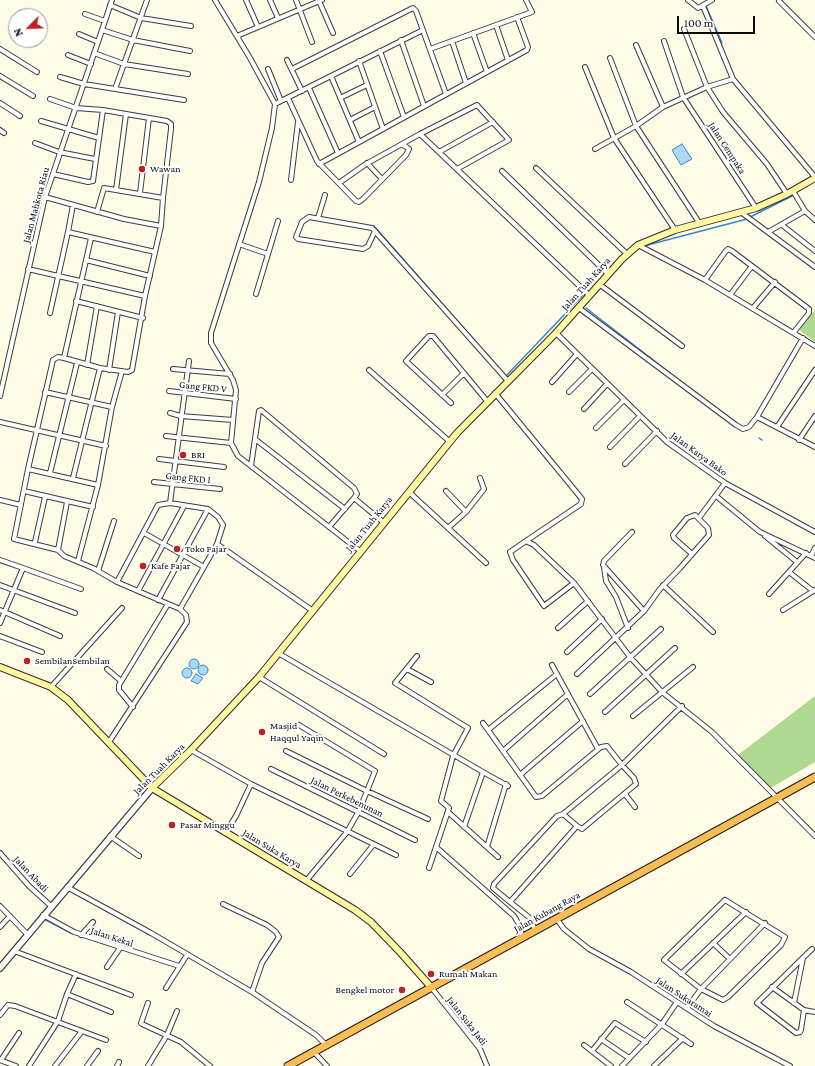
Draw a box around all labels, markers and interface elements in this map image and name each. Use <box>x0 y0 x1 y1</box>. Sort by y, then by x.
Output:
north arrow <box>8 8 48 48</box>
scale bar <box>679 8 757 34</box>
text: 100 m <box>684 16 713 30</box>
text: N <box>11 27 25 38</box>
street label: Jalan Cempaka <box>706 120 748 176</box>
place label: Wawan <box>150 163 181 175</box>
marker: Wawan <box>137 164 147 174</box>
street label: Jalan Mahkota Riau <box>20 166 52 244</box>
street label: Jalan Tuah Karya <box>559 255 613 313</box>
street label: Gang FKD V <box>179 379 227 395</box>
street label: Jalan Karya Bako <box>668 430 730 478</box>
place label: BRI <box>191 449 205 461</box>
marker: BRI <box>178 450 188 460</box>
street label: Gang FKD I <box>165 470 211 486</box>
street label: Jalan Tuah Karya <box>343 494 395 554</box>
place label: Toko Fajar <box>185 543 226 555</box>
marker: Toko Fajar <box>172 544 182 554</box>
place label: Kafe Fajar <box>151 560 190 572</box>
marker: Kafe Fajar <box>138 561 148 571</box>
place label: SembilanSembilan <box>35 655 110 667</box>
marker: SembilanSembilan <box>22 656 32 666</box>
place label: Masjid Haqqul Yaqin <box>270 720 324 744</box>
marker: Masjid Haqqul Yaqin <box>257 727 267 737</box>
street label: Jalan Tuah Karya <box>131 741 187 797</box>
street label: Jalan Perkebenunan <box>309 774 385 820</box>
place label: Pasar Minggu <box>180 819 235 831</box>
marker: Pasar Minggu <box>167 820 177 830</box>
street label: Jalan Suka Karya <box>240 827 304 871</box>
street label: Jalan Abadi <box>11 853 51 895</box>
street label: Jalan Kubang Raya <box>512 889 582 935</box>
street label: Jalan Kekal <box>89 924 135 950</box>
place label: Rumah Makan <box>439 968 497 980</box>
marker: Rumah Makan <box>426 969 436 979</box>
street label: Jalan Sukaramai <box>654 974 714 1020</box>
place label: Bengkel motor <box>336 984 394 996</box>
marker: Bengkel motor <box>397 985 407 995</box>
street label: Jalan Suka Jadi <box>444 994 490 1048</box>

